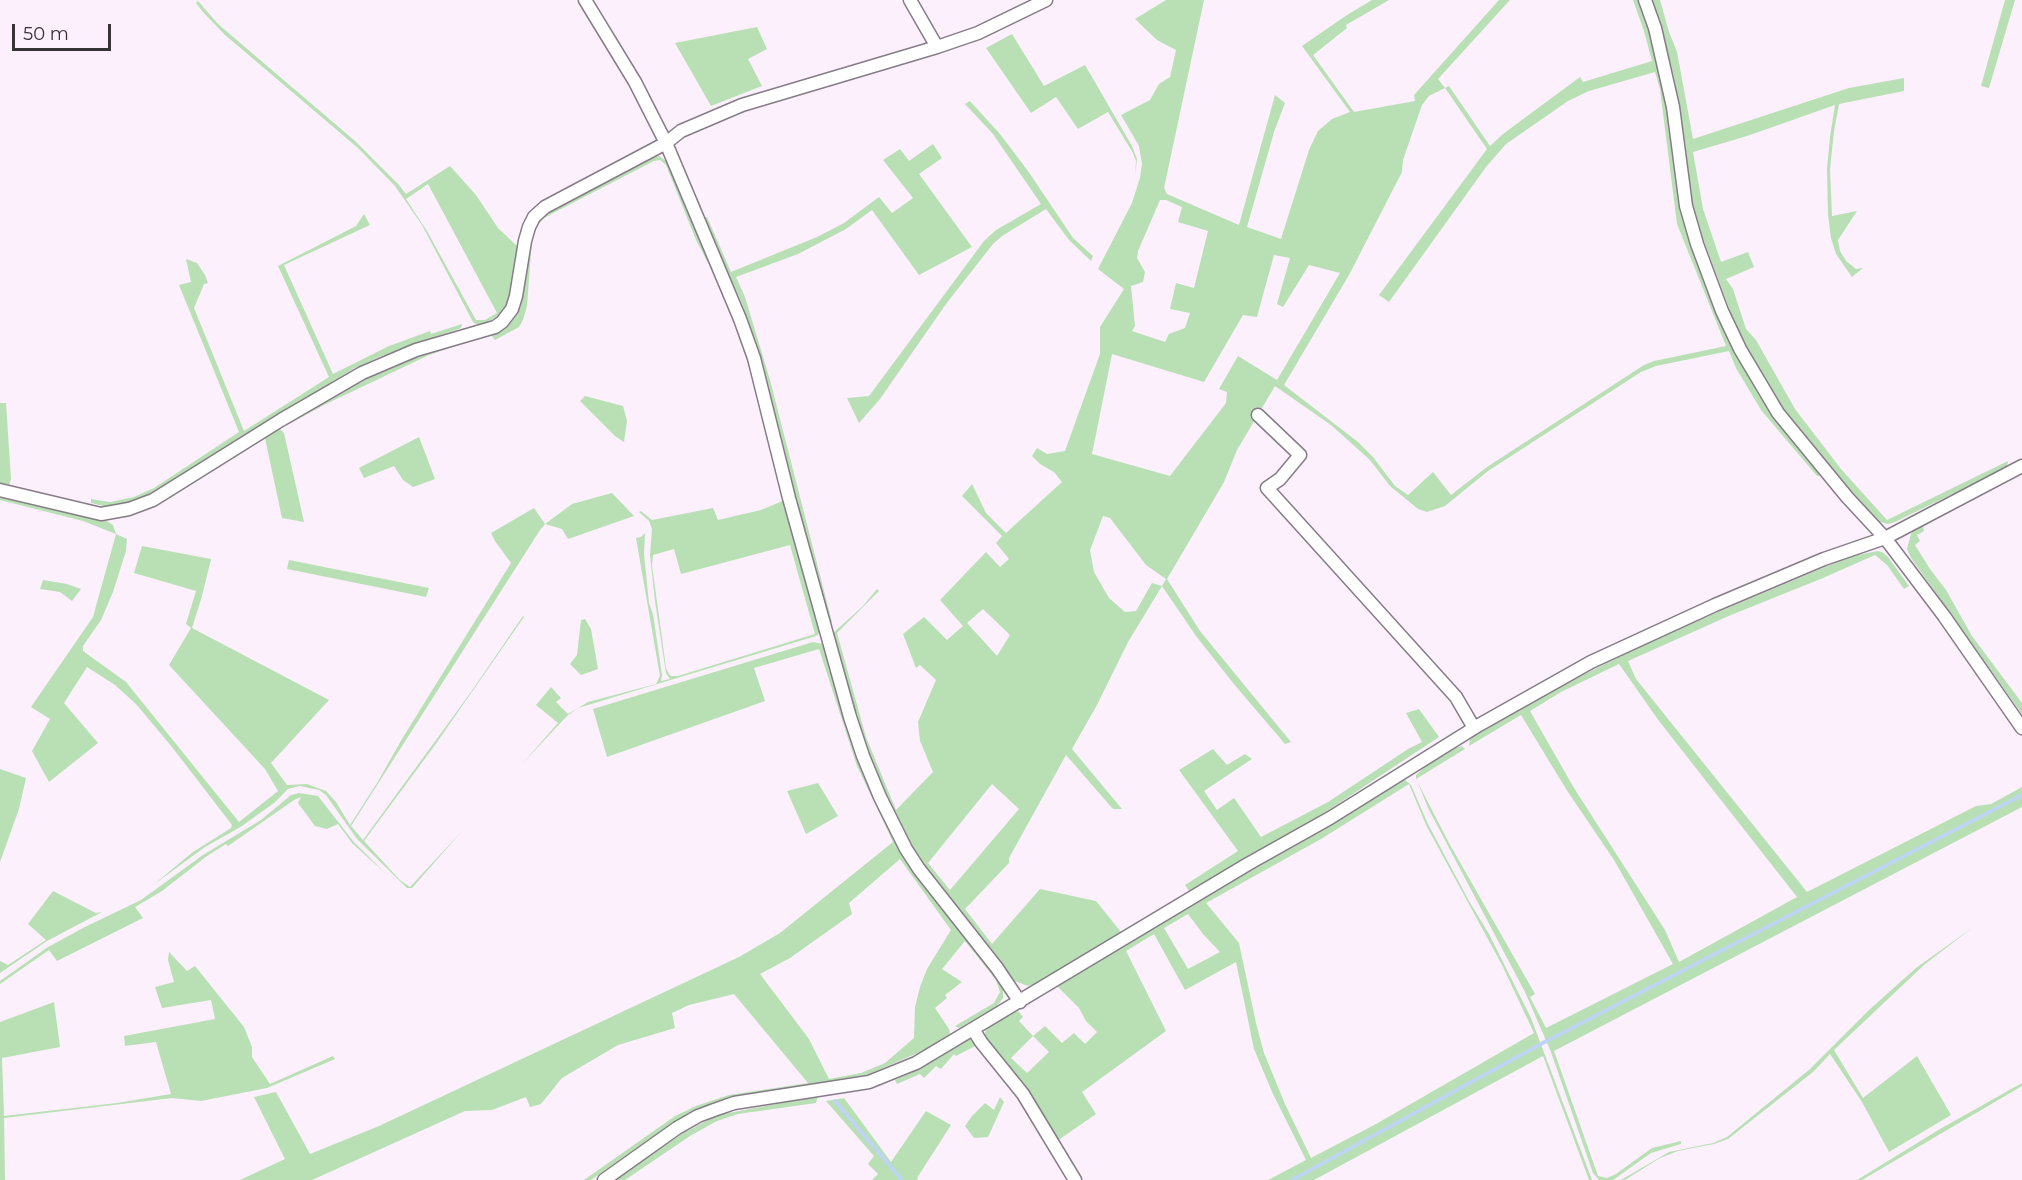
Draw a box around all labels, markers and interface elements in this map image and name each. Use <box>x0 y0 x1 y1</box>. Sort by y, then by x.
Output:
scale bar <box>15 12 114 50</box>
text: 50 m <box>23 23 69 45</box>

